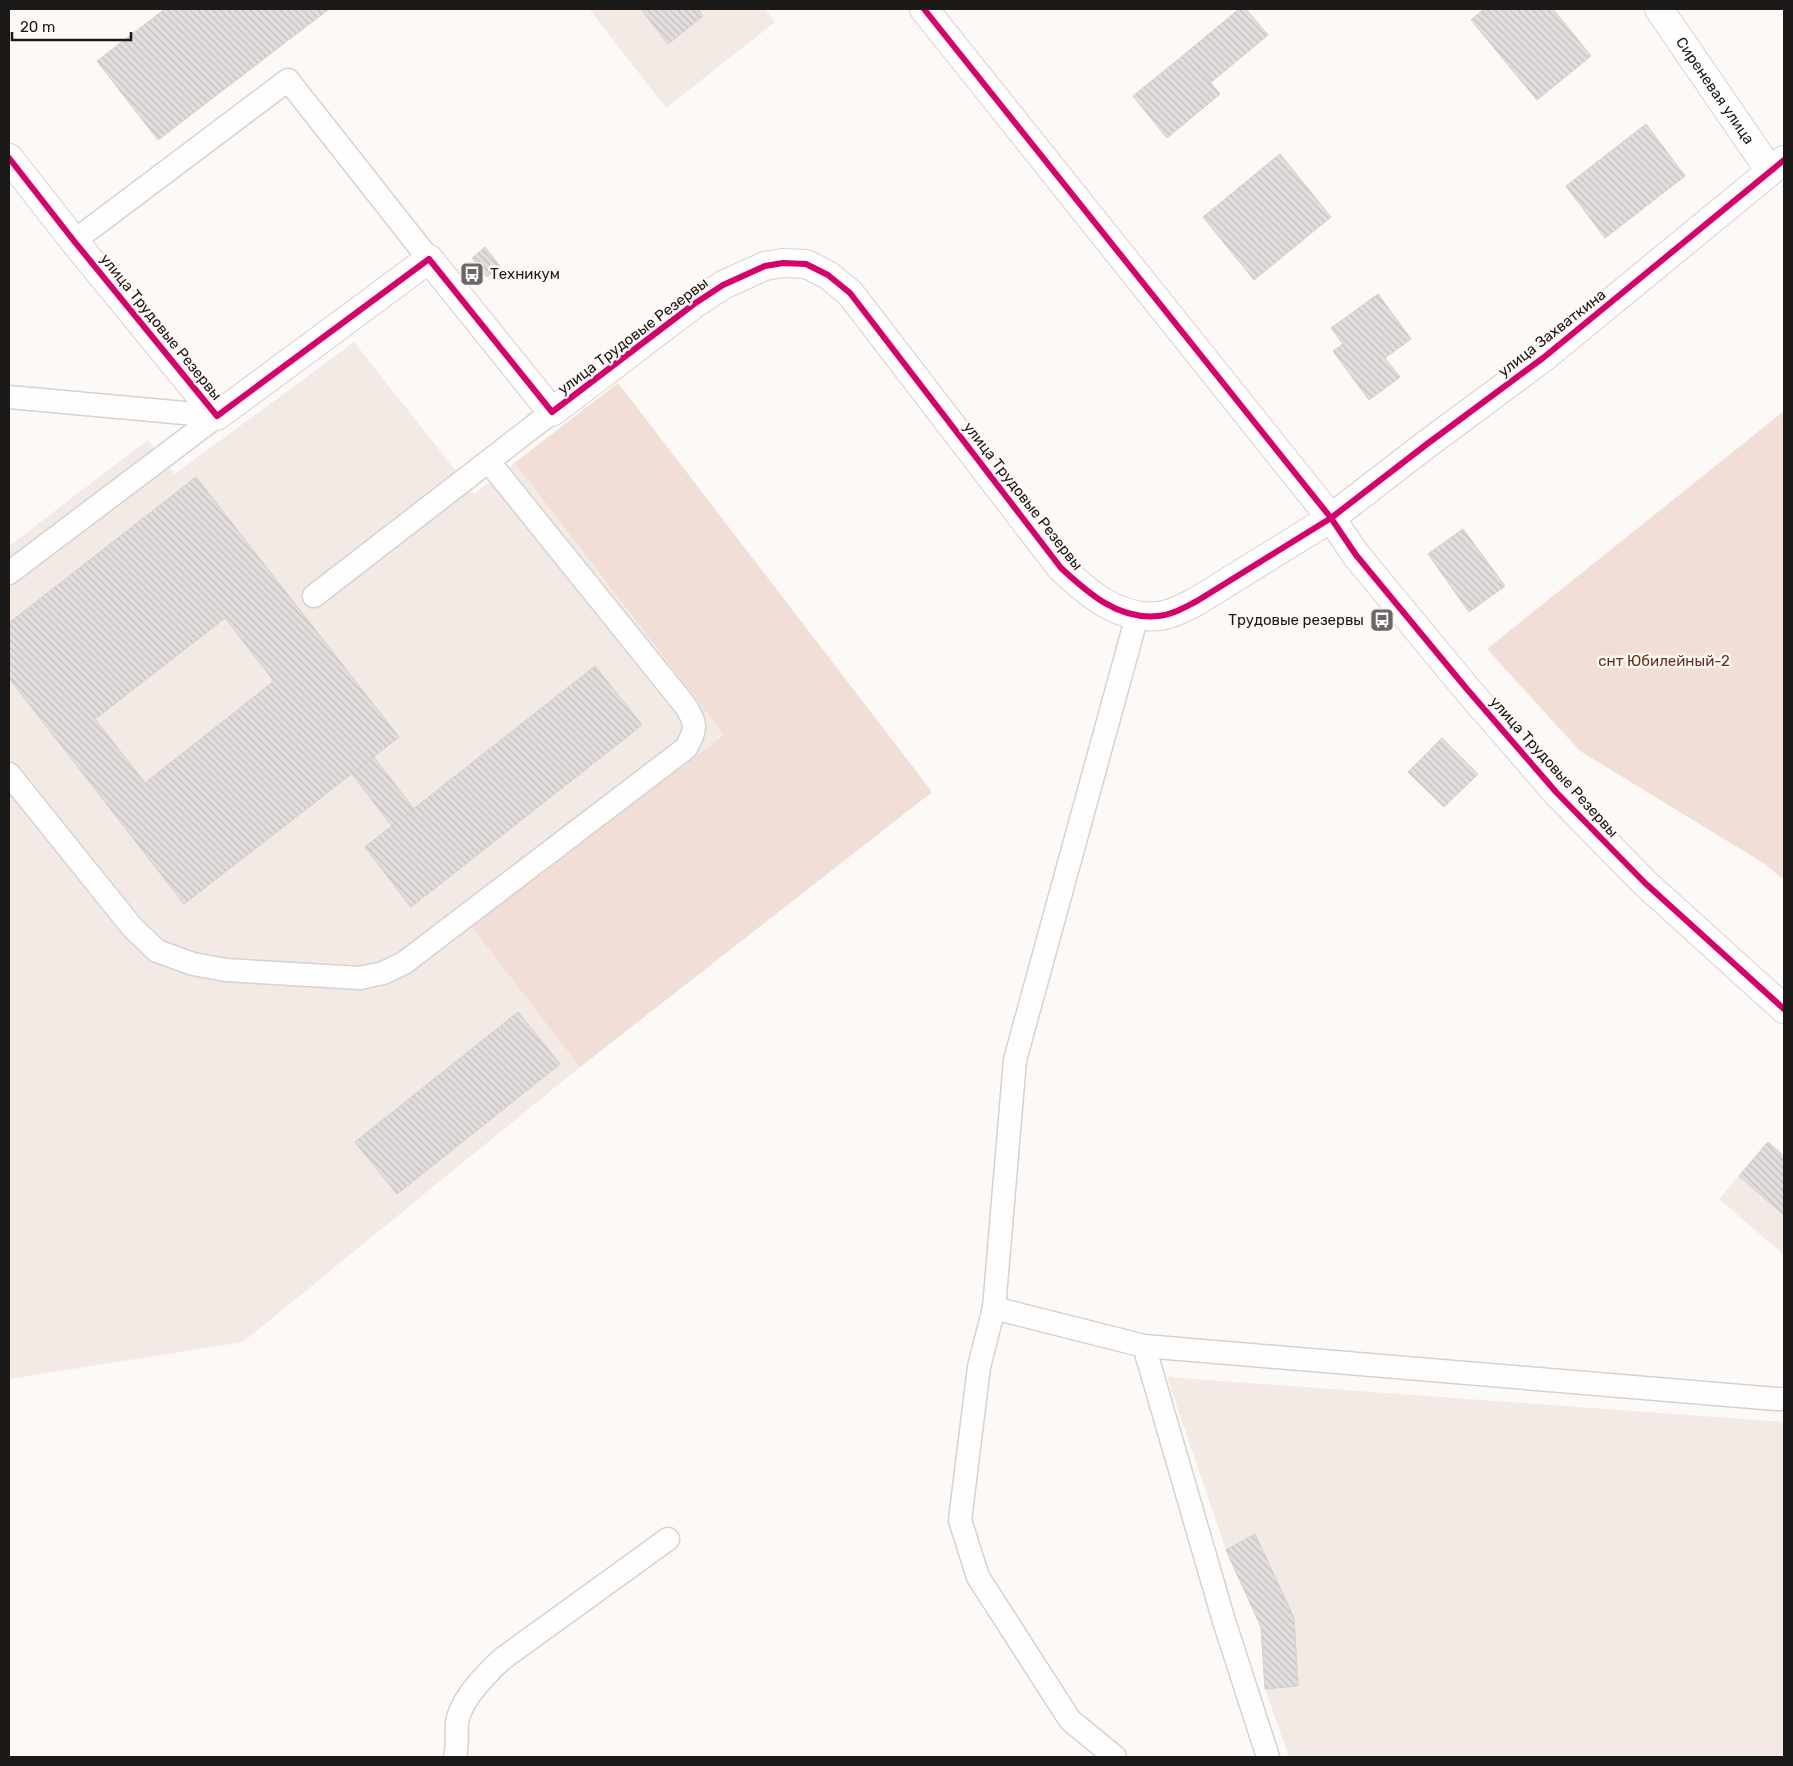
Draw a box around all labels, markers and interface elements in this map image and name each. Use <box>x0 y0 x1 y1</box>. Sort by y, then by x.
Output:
scale bar <box>12 10 131 42</box>
text: 20 m <box>20 18 55 36</box>
street label: Сиреневая улица <box>1672 34 1758 148</box>
street label: улица Трудовые Резервы <box>96 250 226 404</box>
bus stop icon: Техникум <box>459 261 485 287</box>
place label: Техникум <box>490 265 560 283</box>
street label: улица Трудовые Резервы <box>554 274 712 398</box>
street label: улица Захваткина <box>1495 285 1609 381</box>
street label: улица Трудовые Резервы <box>960 418 1086 574</box>
bus stop icon: Трудовые резервы <box>1369 607 1395 633</box>
place label: Трудовые резервы <box>1228 611 1364 629</box>
park label: снт Юбилейный-2 <box>1598 652 1730 670</box>
street label: улица Трудовые Резервы <box>1486 693 1622 841</box>

